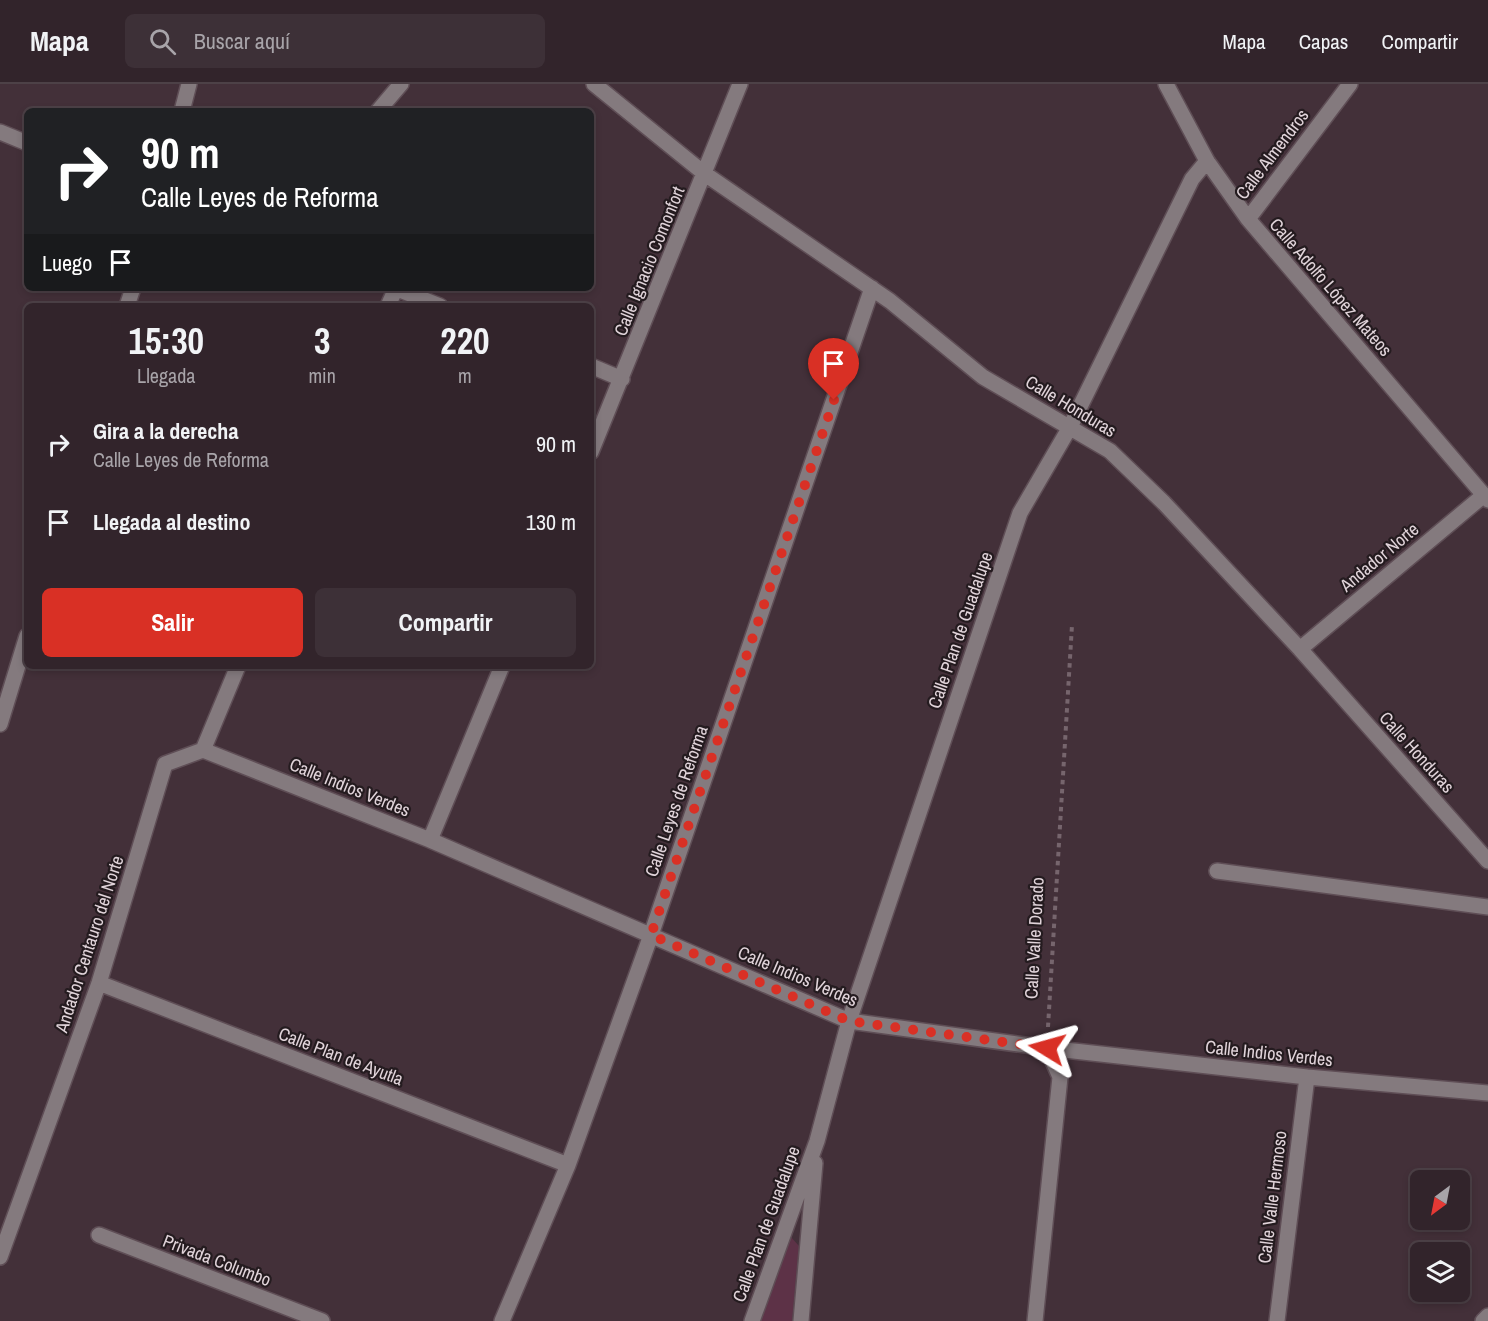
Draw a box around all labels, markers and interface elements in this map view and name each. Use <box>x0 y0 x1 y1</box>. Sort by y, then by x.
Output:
search box <box>125 14 545 68</box>
text: Mapa <box>30 22 89 60</box>
icon: search <box>146 25 179 58</box>
text: Buscar aquí <box>194 26 290 56</box>
text: Mapa <box>1223 27 1266 56</box>
text: Capas <box>1299 27 1348 56</box>
text: Compartir <box>1381 27 1458 56</box>
street label: Calle Almendros <box>1230 104 1314 204</box>
text: 90 m <box>141 125 220 181</box>
icon: right <box>42 132 120 210</box>
text: Calle Leyes de Reforma <box>141 179 379 215</box>
street label: Calle Ignacio Comonfort <box>608 183 690 339</box>
street label: Calle Adolfo López Mateos <box>1264 213 1398 361</box>
icon: arrive <box>104 246 137 279</box>
text: Luego <box>42 248 92 278</box>
text: 15:30 <box>128 317 204 365</box>
text: 3 <box>314 317 330 365</box>
text: 220 <box>440 317 490 365</box>
pin <box>808 338 859 400</box>
icon: arrive <box>817 347 850 380</box>
text: Llegada <box>137 362 195 389</box>
text: min <box>308 362 336 389</box>
text: m <box>458 362 472 389</box>
street label: Calle Honduras <box>1021 369 1121 443</box>
text: Gira a la derecha <box>93 416 238 446</box>
icon: right <box>42 428 75 461</box>
text: 90 m <box>536 429 576 459</box>
text: Calle Leyes de Reforma <box>93 446 269 473</box>
icon: arrive <box>42 506 75 539</box>
text: Llegada al destino <box>93 507 250 537</box>
text: 130 m <box>526 507 576 537</box>
street label: Andador Norte <box>1333 517 1424 598</box>
street label: Calle Plan de Guadalupe <box>921 548 999 712</box>
button: Salir <box>42 588 303 657</box>
button: Compartir <box>315 588 576 657</box>
street label: Calle Honduras <box>1374 706 1460 798</box>
street label: Calle Leyes de Reforma <box>638 722 714 880</box>
street label: Calle Indios Verdes <box>286 751 414 823</box>
street label: Andador Centauro del Norte <box>48 852 129 1037</box>
street label: Calle Valle Dorado <box>1018 876 1050 1000</box>
street label: Calle Indios Verdes <box>734 939 862 1013</box>
position arrow <box>1015 1016 1079 1080</box>
street label: Calle Plan de Ayutla <box>275 1021 407 1091</box>
street label: Calle Indios Verdes <box>1204 1034 1334 1072</box>
street label: Calle Valle Hermoso <box>1251 1129 1293 1265</box>
street label: Calle Plan de Guadalupe <box>726 1143 806 1305</box>
north arrow <box>1410 1170 1470 1230</box>
map controls <box>1410 1170 1470 1302</box>
street label: Privada Columbo <box>159 1228 275 1292</box>
button: layers <box>1410 1242 1470 1302</box>

